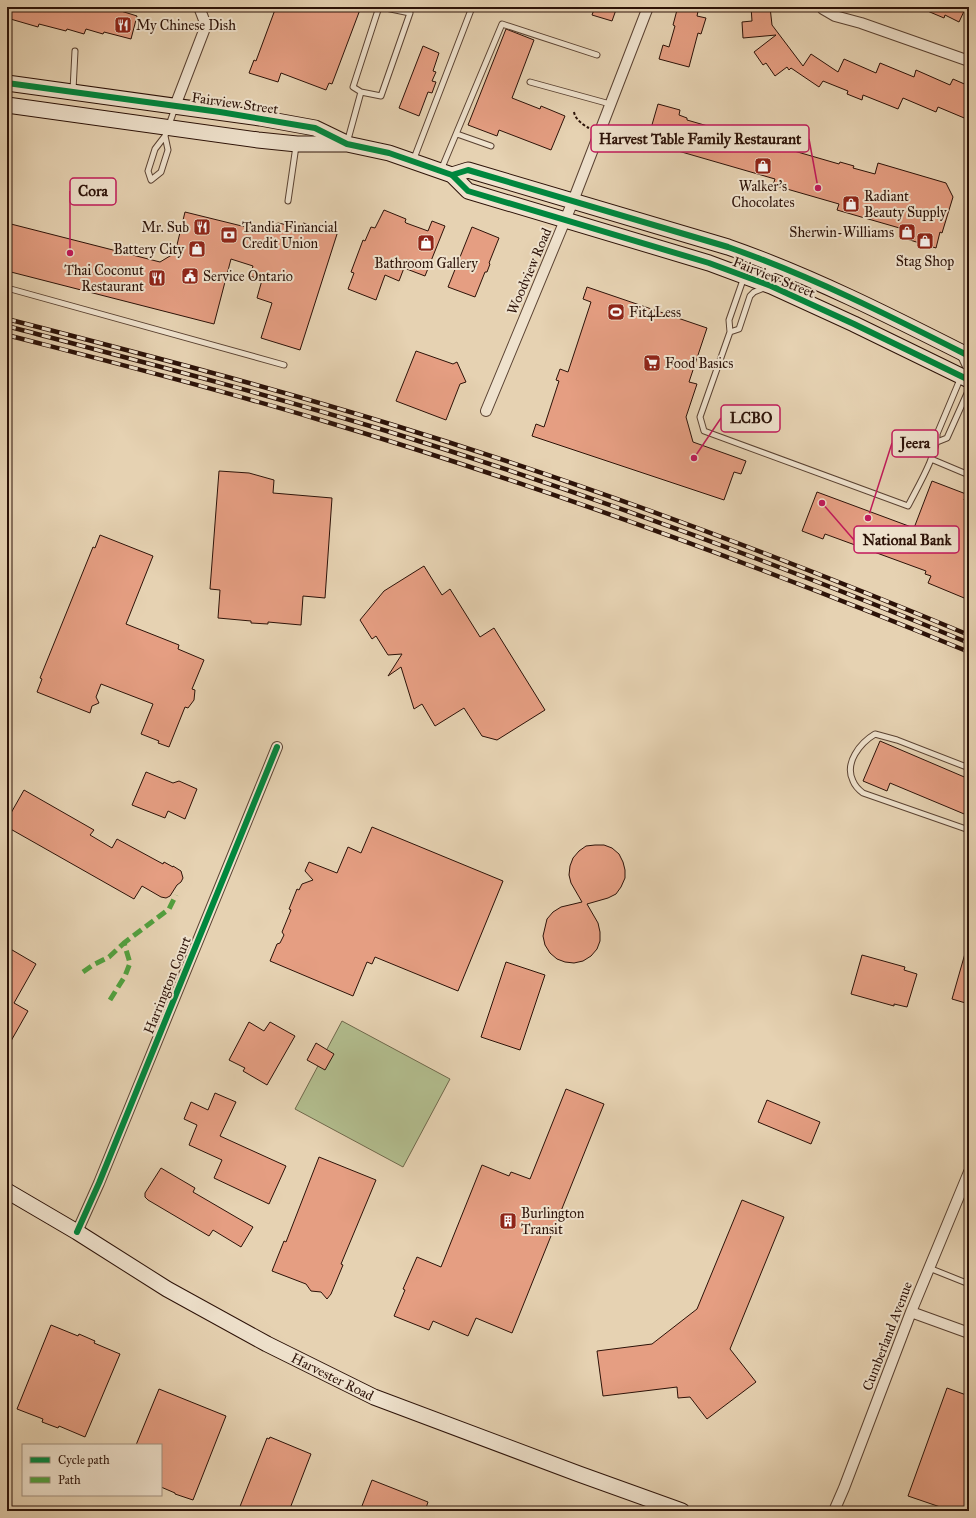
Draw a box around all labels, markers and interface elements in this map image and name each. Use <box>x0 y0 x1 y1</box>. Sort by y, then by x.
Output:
restaurant icon: My Chinese Dish <box>113 15 133 35</box>
place label: My Chinese Dish <box>136 17 236 34</box>
street label: Fairview Street <box>190 89 279 118</box>
callout: Harvest Table Family Restaurant <box>591 125 809 152</box>
text: Harvest Table Family Restaurant <box>599 130 802 149</box>
shop icon: Walker's Chocolates <box>753 156 773 176</box>
callout: Cora <box>70 178 116 205</box>
place label: Walker's Chocolates <box>731 178 795 211</box>
text: Cora <box>78 182 109 200</box>
place label: Radiant Beauty Supply <box>864 188 947 221</box>
shop icon: Radiant Beauty Supply <box>841 194 861 214</box>
restaurant icon: Mr. Sub <box>192 217 212 237</box>
place label: Mr. Sub <box>141 219 189 236</box>
place label: Tandia Financial Credit Union <box>242 219 338 252</box>
shop icon: Sherwin-Williams <box>897 222 917 242</box>
place label: Sherwin-Williams <box>789 224 894 241</box>
bank icon: Tandia Financial Credit Union <box>219 225 239 245</box>
street label: Woodview Road <box>504 225 555 317</box>
shop icon: Stag Shop <box>915 231 935 251</box>
shop icon: Bathroom Gallery <box>416 233 436 253</box>
shop icon: Battery City <box>187 239 207 259</box>
place label: Battery City <box>113 241 184 258</box>
street label: Fairview Street <box>730 253 818 302</box>
place label: Stag Shop <box>896 253 954 270</box>
place label: Bathroom Gallery <box>374 255 478 272</box>
place label: Thai Coconut Restaurant <box>64 262 144 295</box>
public building icon: Service Ontario <box>180 266 200 286</box>
restaurant icon: Thai Coconut Restaurant <box>147 268 167 288</box>
place label: Service Ontario <box>203 268 293 285</box>
sports icon: Fit4Less <box>606 302 626 322</box>
place label: Fit4Less <box>629 304 681 321</box>
supermarket icon: Food Basics <box>642 353 662 373</box>
place label: Food Basics <box>665 355 733 372</box>
callout: LCBO <box>721 405 780 432</box>
text: LCBO <box>730 409 772 427</box>
callout: Jeera <box>892 430 938 457</box>
text: Jeera <box>898 434 931 453</box>
callout: National Bank <box>854 526 959 553</box>
text: National Bank <box>863 531 952 549</box>
street label: Harrington Court <box>140 934 195 1036</box>
place label: Burlington Transit <box>521 1205 585 1238</box>
building icon: Burlington Transit <box>498 1211 518 1231</box>
street label: Cumberland Avenue <box>859 1279 916 1393</box>
street label: Harvester Road <box>288 1349 376 1405</box>
legend <box>22 1444 162 1496</box>
text: Cycle path <box>58 1453 110 1467</box>
text: Path <box>58 1473 81 1487</box>

